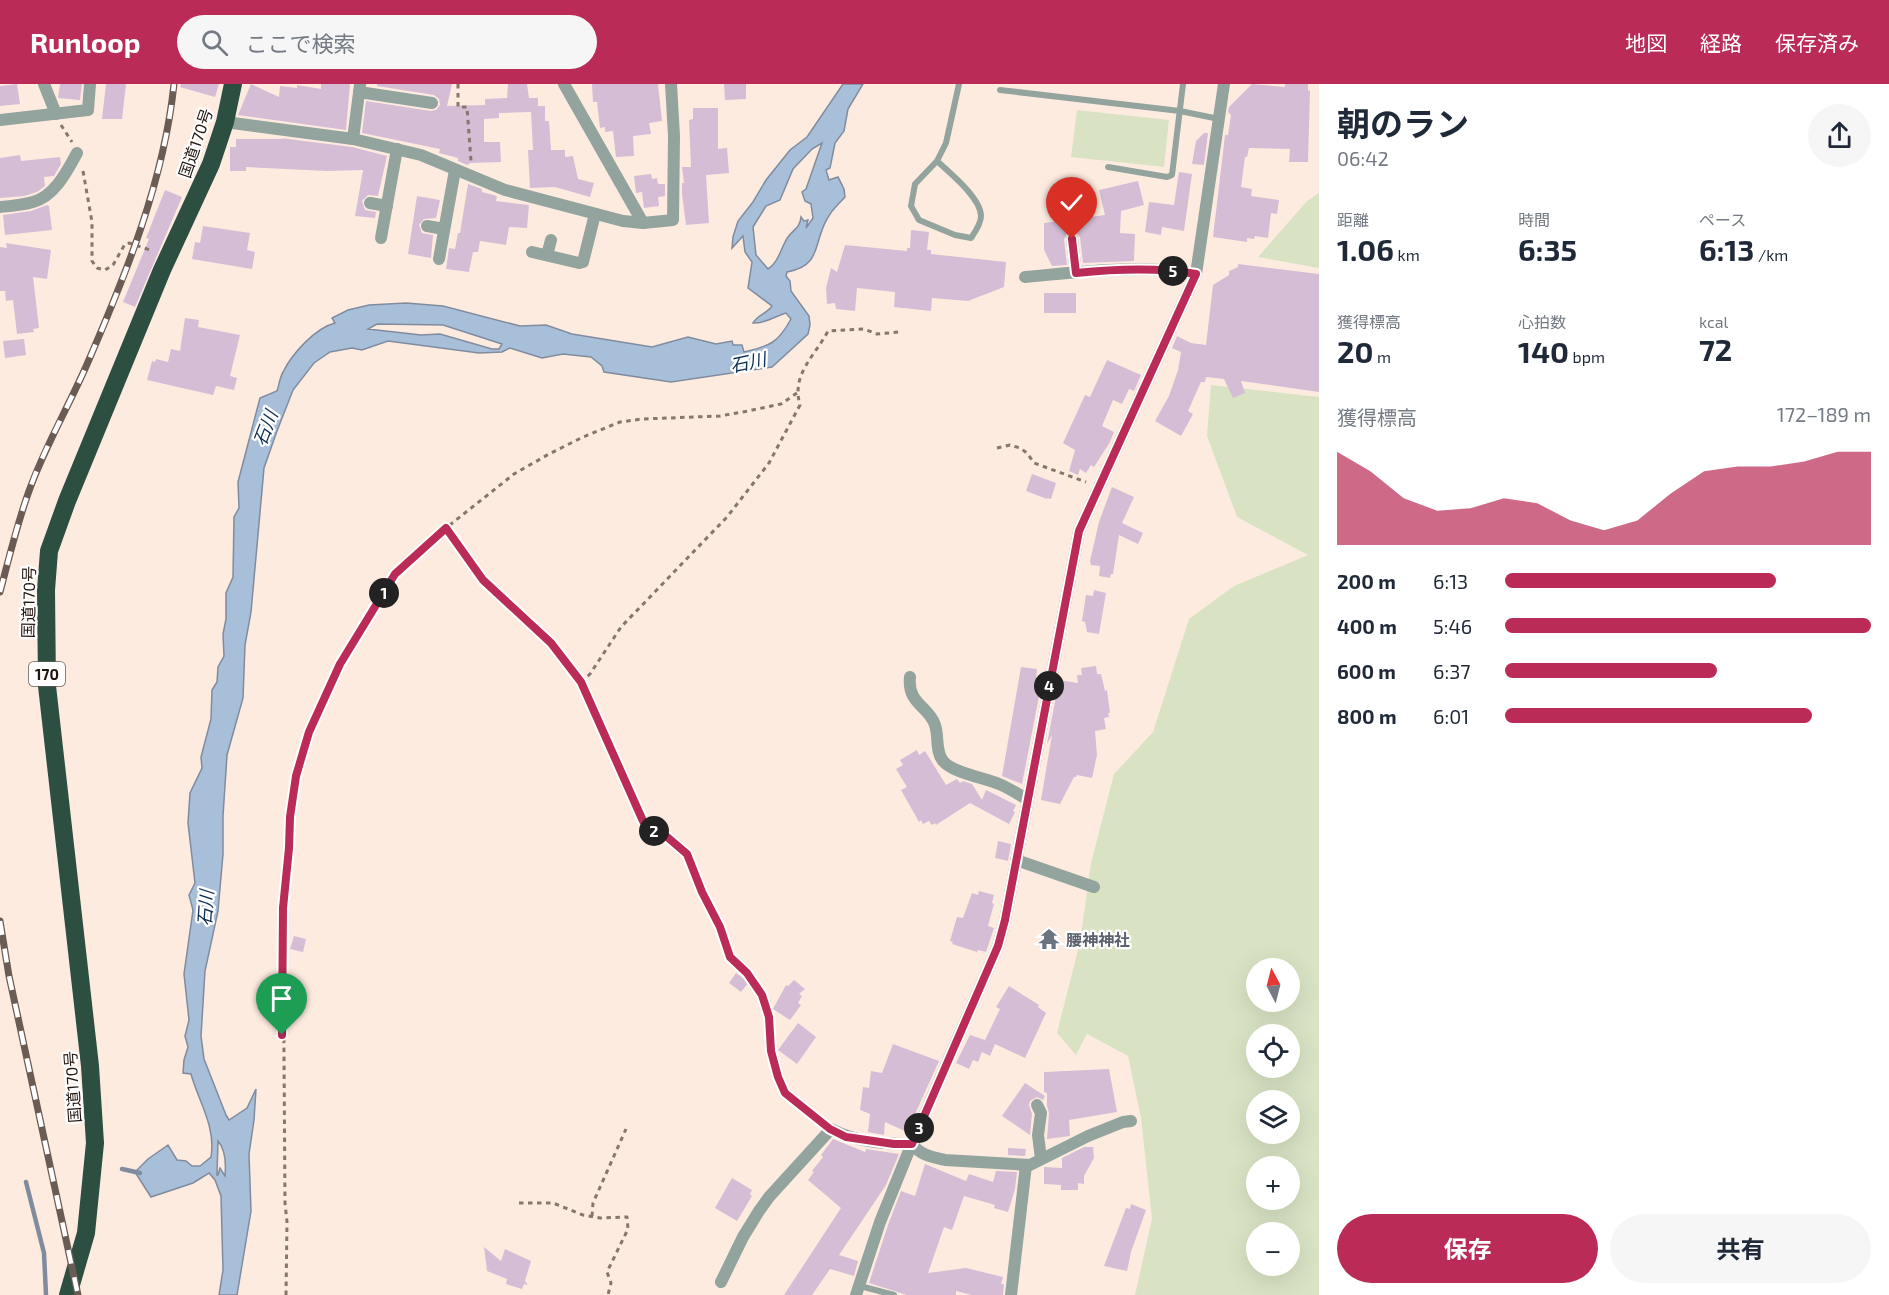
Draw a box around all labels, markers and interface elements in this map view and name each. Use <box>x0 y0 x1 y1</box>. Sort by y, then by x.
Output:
search box <box>177 15 597 69</box>
text: Runloop <box>30 25 141 59</box>
icon: search <box>198 26 231 59</box>
text: ここで検索 <box>246 30 356 56</box>
text: 地図 <box>1625 30 1667 55</box>
text: 経路 <box>1700 30 1742 55</box>
text: 保存済み <box>1775 30 1859 55</box>
text: 朝のラン <box>1337 103 1469 143</box>
button: share <box>1808 104 1871 167</box>
street label: 国道170号 <box>174 106 216 180</box>
text: 06:42 <box>1337 146 1389 170</box>
pin <box>1046 177 1097 239</box>
icon: check <box>1055 186 1088 219</box>
text: 距離 <box>1337 210 1369 229</box>
text: 時間 <box>1518 210 1550 229</box>
text: ペース <box>1699 210 1746 229</box>
text: 1.06 <box>1337 231 1394 267</box>
text: 6:35 <box>1518 231 1577 267</box>
text: 6:13 <box>1699 231 1754 267</box>
text: km <box>1394 245 1420 264</box>
text: /km <box>1754 245 1788 264</box>
pin: 5 <box>1158 256 1188 286</box>
text: 5 <box>1169 261 1177 280</box>
text: 獲得標高 <box>1337 312 1401 331</box>
text: 心拍数 <box>1518 312 1566 331</box>
text: kcal <box>1699 312 1728 331</box>
text: 72 <box>1699 331 1732 367</box>
text: 20 <box>1337 333 1373 369</box>
text: 140 <box>1518 333 1569 369</box>
water label: 石川 <box>728 347 770 377</box>
text: m <box>1373 347 1391 366</box>
text: bpm <box>1569 347 1605 366</box>
text: 172–189 m <box>1777 402 1871 426</box>
water label: 石川 <box>248 405 282 449</box>
text: 獲得標高 <box>1337 405 1417 429</box>
street label: 国道170号 <box>18 566 38 638</box>
text: 200 m <box>1337 569 1396 593</box>
text: 6:13 <box>1433 569 1468 593</box>
pin: 1 <box>369 578 399 608</box>
text: 1 <box>381 583 387 602</box>
text: 400 m <box>1337 614 1397 638</box>
text: 5:46 <box>1433 614 1472 638</box>
text: 600 m <box>1337 659 1396 683</box>
text: 6:37 <box>1433 659 1471 683</box>
road number: 170 <box>29 662 65 686</box>
pin: 4 <box>1034 671 1064 701</box>
text: 4 <box>1044 676 1054 695</box>
text: 800 m <box>1337 704 1397 728</box>
text: 6:01 <box>1433 704 1469 728</box>
pin: 2 <box>639 816 669 846</box>
text: 2 <box>649 821 659 840</box>
water label: 石川 <box>193 887 217 927</box>
temple icon: 腰神神社 <box>1037 927 1061 951</box>
place label: 腰神神社 <box>1066 930 1130 949</box>
north arrow <box>1246 958 1300 1012</box>
map controls <box>1246 958 1300 1276</box>
pin <box>256 973 307 1035</box>
icon: arrive <box>265 982 298 1015</box>
button: locate <box>1246 1024 1300 1078</box>
street label: 国道170号 <box>60 1050 84 1124</box>
button: layers <box>1246 1090 1300 1144</box>
pin: 3 <box>904 1113 934 1143</box>
text: 3 <box>914 1118 924 1137</box>
button: + <box>1246 1156 1300 1210</box>
button: 保存 <box>1337 1214 1598 1283</box>
button: 共有 <box>1610 1214 1871 1283</box>
button: − <box>1246 1222 1300 1276</box>

